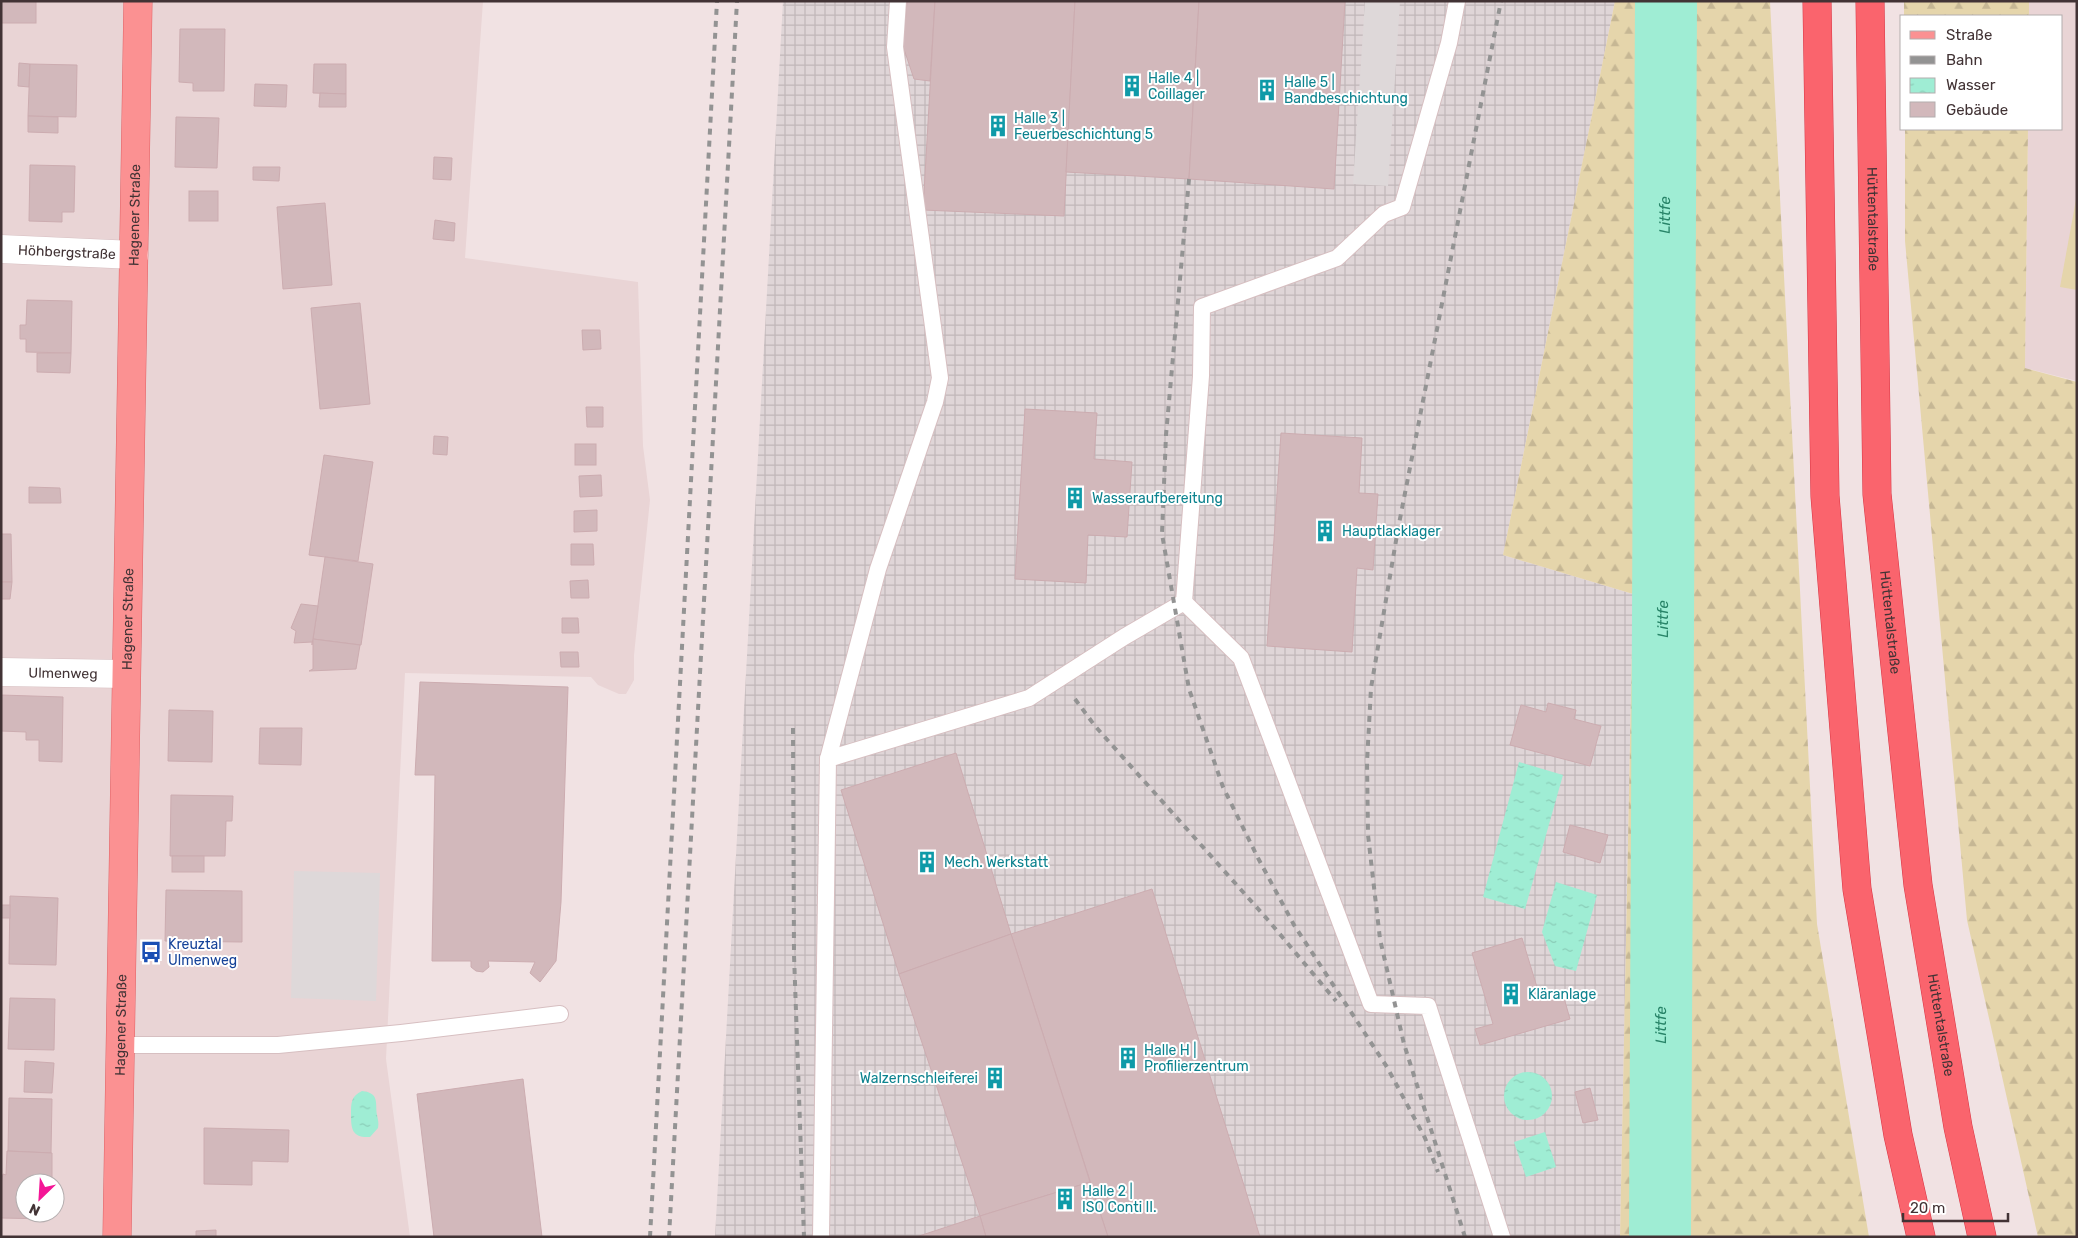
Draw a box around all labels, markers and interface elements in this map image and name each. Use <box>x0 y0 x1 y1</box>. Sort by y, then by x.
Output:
legend <box>1900 15 2063 130</box>
text: Straße <box>1946 26 1992 44</box>
text: Bahn <box>1946 51 1983 69</box>
place label: Halle 4 | Coillager <box>1148 69 1205 103</box>
building icon: Halle 4 | Coillager <box>1119 73 1145 99</box>
place label: Halle 5 | Bandbeschichtung <box>1284 73 1408 107</box>
text: Wasser <box>1946 76 1996 94</box>
building icon: Halle 5 | Bandbeschichtung <box>1254 77 1280 103</box>
text: Gebäude <box>1946 101 2008 119</box>
place label: Halle 3 | Feuerbeschichtung 5 <box>1014 109 1153 143</box>
building icon: Halle 3 | Feuerbeschichtung 5 <box>985 113 1011 139</box>
street label: Hagener Straße <box>125 164 144 266</box>
street label: Hüttentalstraße <box>1864 167 1882 271</box>
water label: Littfe <box>1656 196 1674 234</box>
street label: Höhbergstraße <box>18 241 116 263</box>
building icon: Wasseraufbereitung <box>1062 485 1088 511</box>
place label: Wasseraufbereitung <box>1092 490 1223 507</box>
building icon: Hauptlacklager <box>1312 518 1338 544</box>
place label: Hauptlacklager <box>1342 523 1441 540</box>
street label: Hagener Straße <box>118 568 137 670</box>
street label: Hüttentalstraße <box>1877 570 1904 675</box>
water label: Littfe <box>1654 600 1672 638</box>
street label: Ulmenweg <box>28 664 98 682</box>
building icon: Mech. Werkstatt <box>914 849 940 875</box>
place label: Mech. Werkstatt <box>944 854 1049 871</box>
place label: Kreuztal Ulmenweg <box>168 936 237 969</box>
bus stop icon: Kreuztal Ulmenweg <box>138 939 164 965</box>
street label: Hüttentalstraße <box>1924 972 1958 1078</box>
street label: Hagener Straße <box>111 974 130 1076</box>
building icon: Kläranlage <box>1498 981 1524 1007</box>
place label: Kläranlage <box>1528 986 1596 1003</box>
water label: Littfe <box>1652 1006 1670 1044</box>
place label: Halle H | Profilierzentrum <box>1144 1041 1249 1075</box>
building icon: Halle H | Profilierzentrum <box>1115 1045 1141 1071</box>
building icon: Walzernschleiferei <box>982 1065 1008 1091</box>
place label: Walzernschleiferei <box>860 1070 978 1087</box>
north arrow <box>15 1173 65 1223</box>
place label: Halle 2 | ISO Conti II. <box>1082 1182 1157 1216</box>
building icon: Halle 2 | ISO Conti II. <box>1052 1186 1078 1212</box>
scale bar <box>1903 1190 2008 1222</box>
text: N <box>27 1199 43 1219</box>
text: 20 m <box>1910 1199 1945 1217</box>

